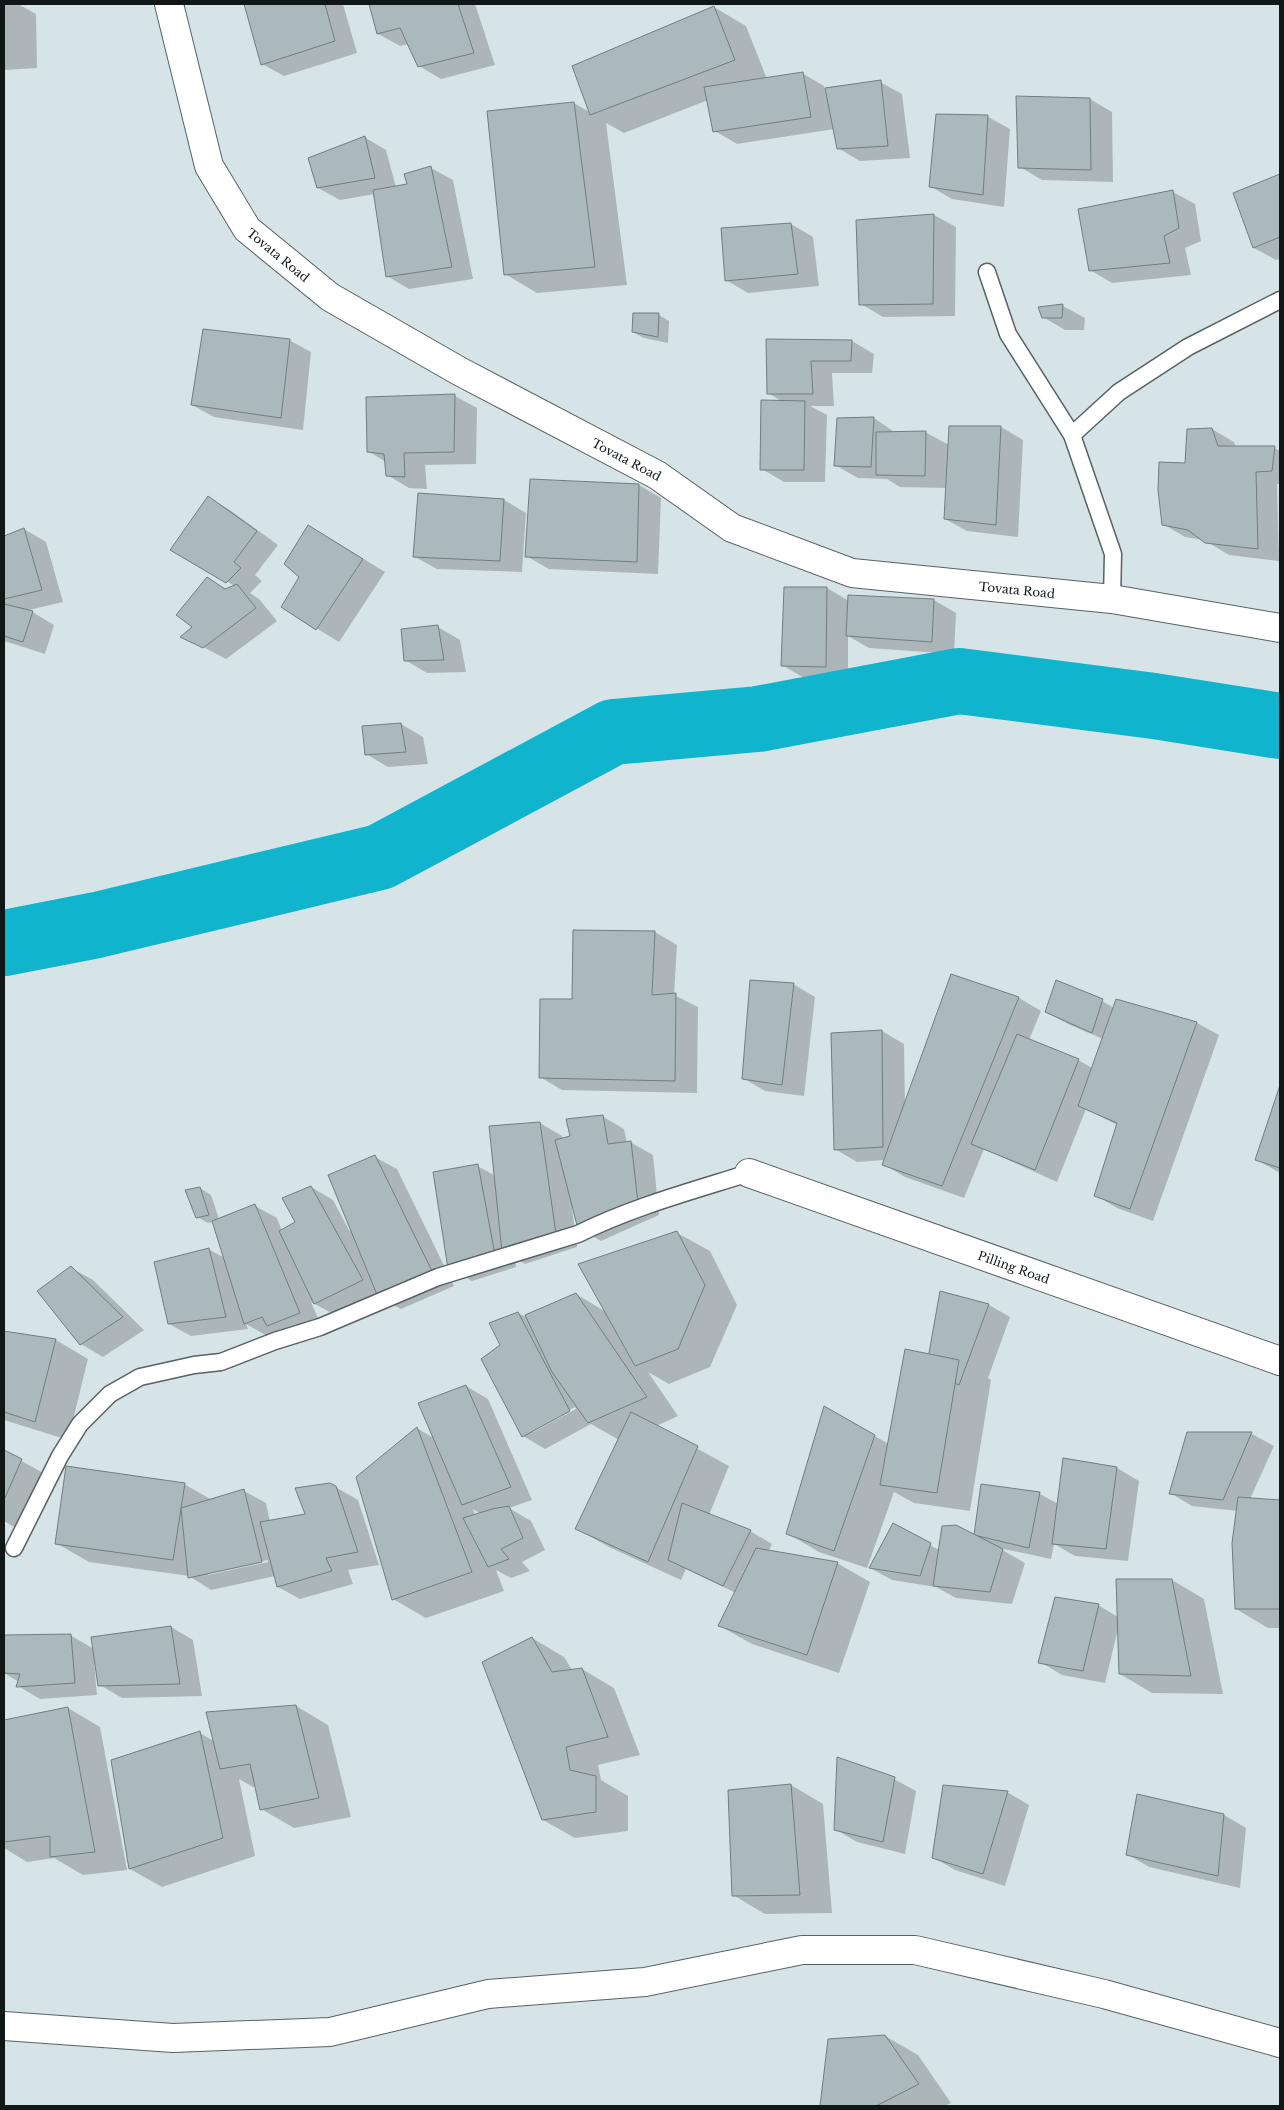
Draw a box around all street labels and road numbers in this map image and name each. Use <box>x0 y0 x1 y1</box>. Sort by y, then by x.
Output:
street label: Tovata Road <box>244 225 313 285</box>
street label: Tovata Road <box>590 435 664 484</box>
street label: Tovata Road <box>978 578 1056 601</box>
street label: Pilling Road <box>976 1247 1052 1286</box>

